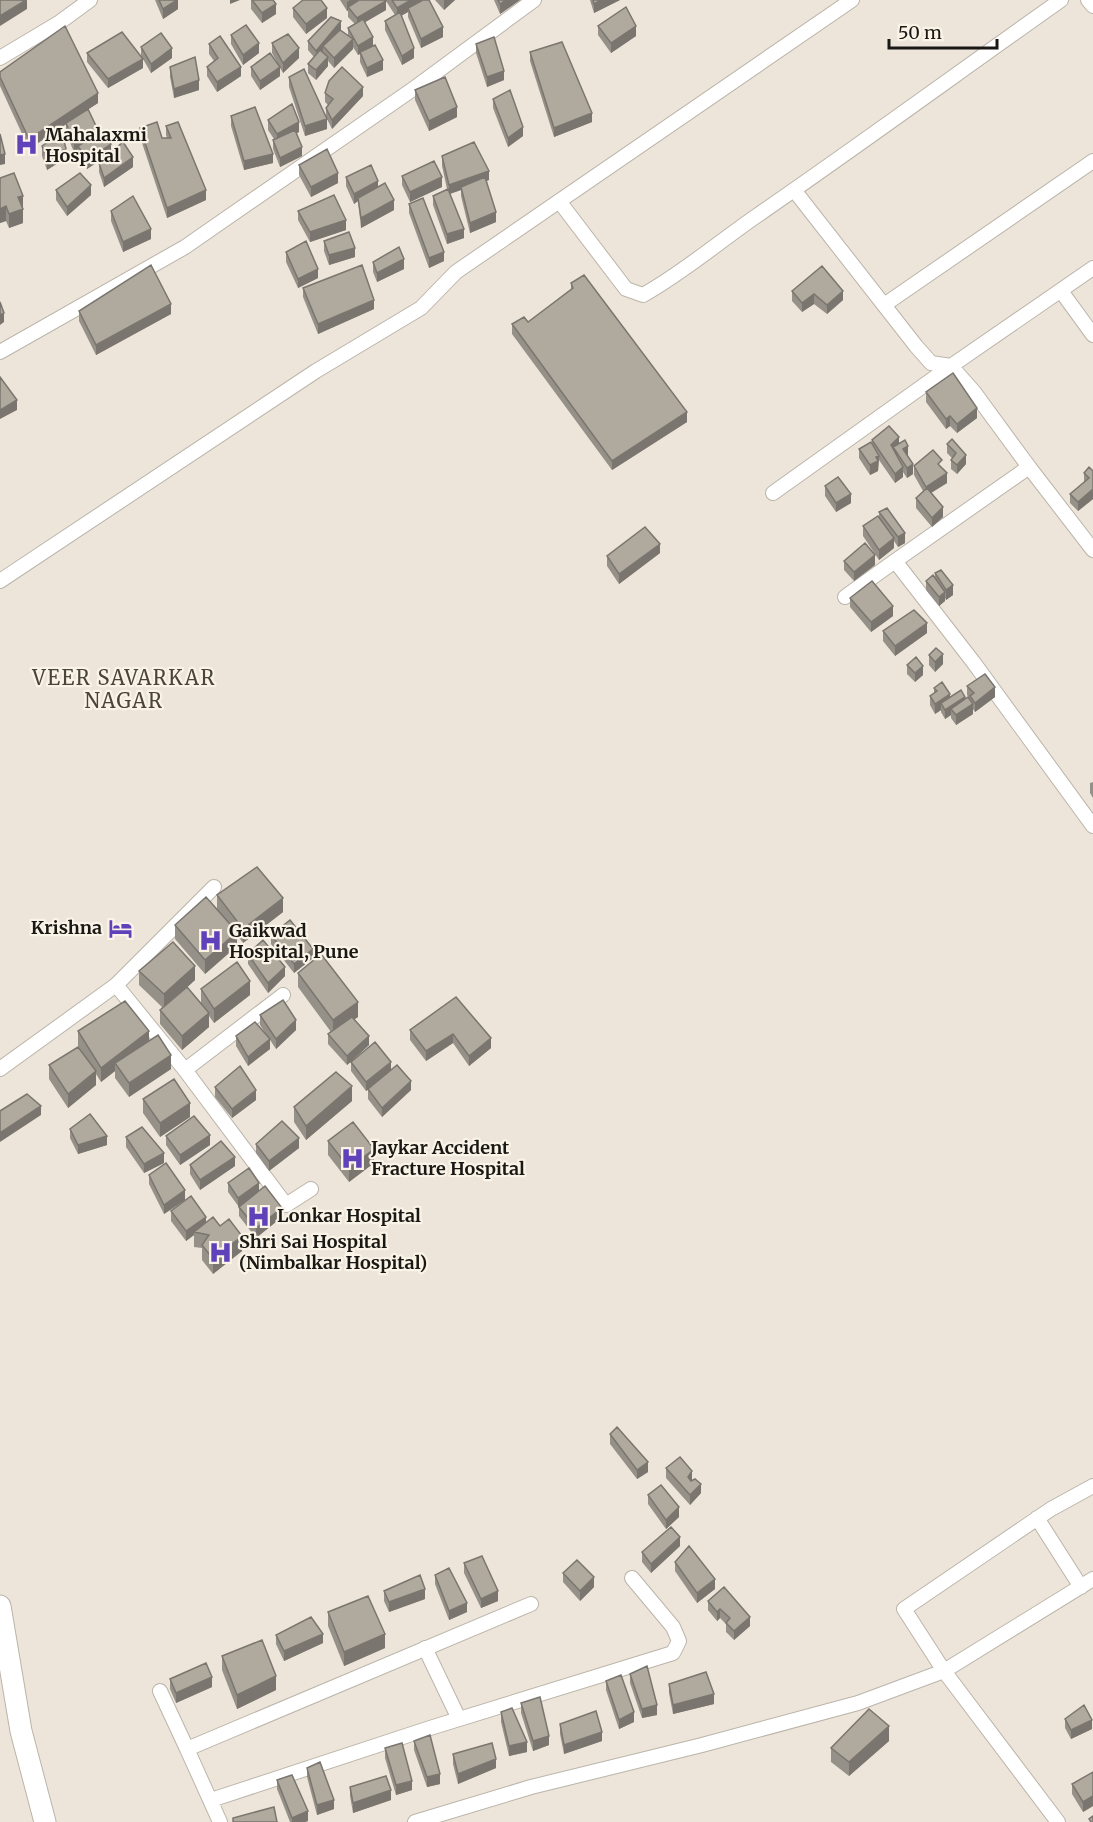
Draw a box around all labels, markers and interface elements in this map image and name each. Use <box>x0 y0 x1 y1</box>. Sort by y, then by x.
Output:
scale bar <box>889 12 997 50</box>
text: 50 m <box>898 21 942 44</box>
place label: Mahalaxmi Hospital <box>45 123 147 167</box>
hospital icon: Mahalaxmi Hospital <box>14 132 40 158</box>
district label: VEER SAVARKAR NAGAR <box>31 665 216 713</box>
hotel icon: Krishna <box>107 915 133 941</box>
place label: Krishna <box>31 916 102 939</box>
place label: Gaikwad Hospital, Pune <box>229 919 359 963</box>
hospital icon: Gaikwad Hospital, Pune <box>198 928 224 954</box>
place label: Jaykar Accident Fracture Hospital <box>370 1136 525 1180</box>
hospital icon: Jaykar Accident Fracture Hospital <box>340 1145 366 1171</box>
hospital icon: Lonkar Hospital <box>246 1203 272 1229</box>
place label: Lonkar Hospital <box>277 1204 421 1227</box>
place label: Shri Sai Hospital (Nimbalkar Hospital) <box>239 1230 427 1274</box>
hospital icon: Shri Sai Hospital (Nimbalkar Hospital) <box>208 1239 234 1265</box>

